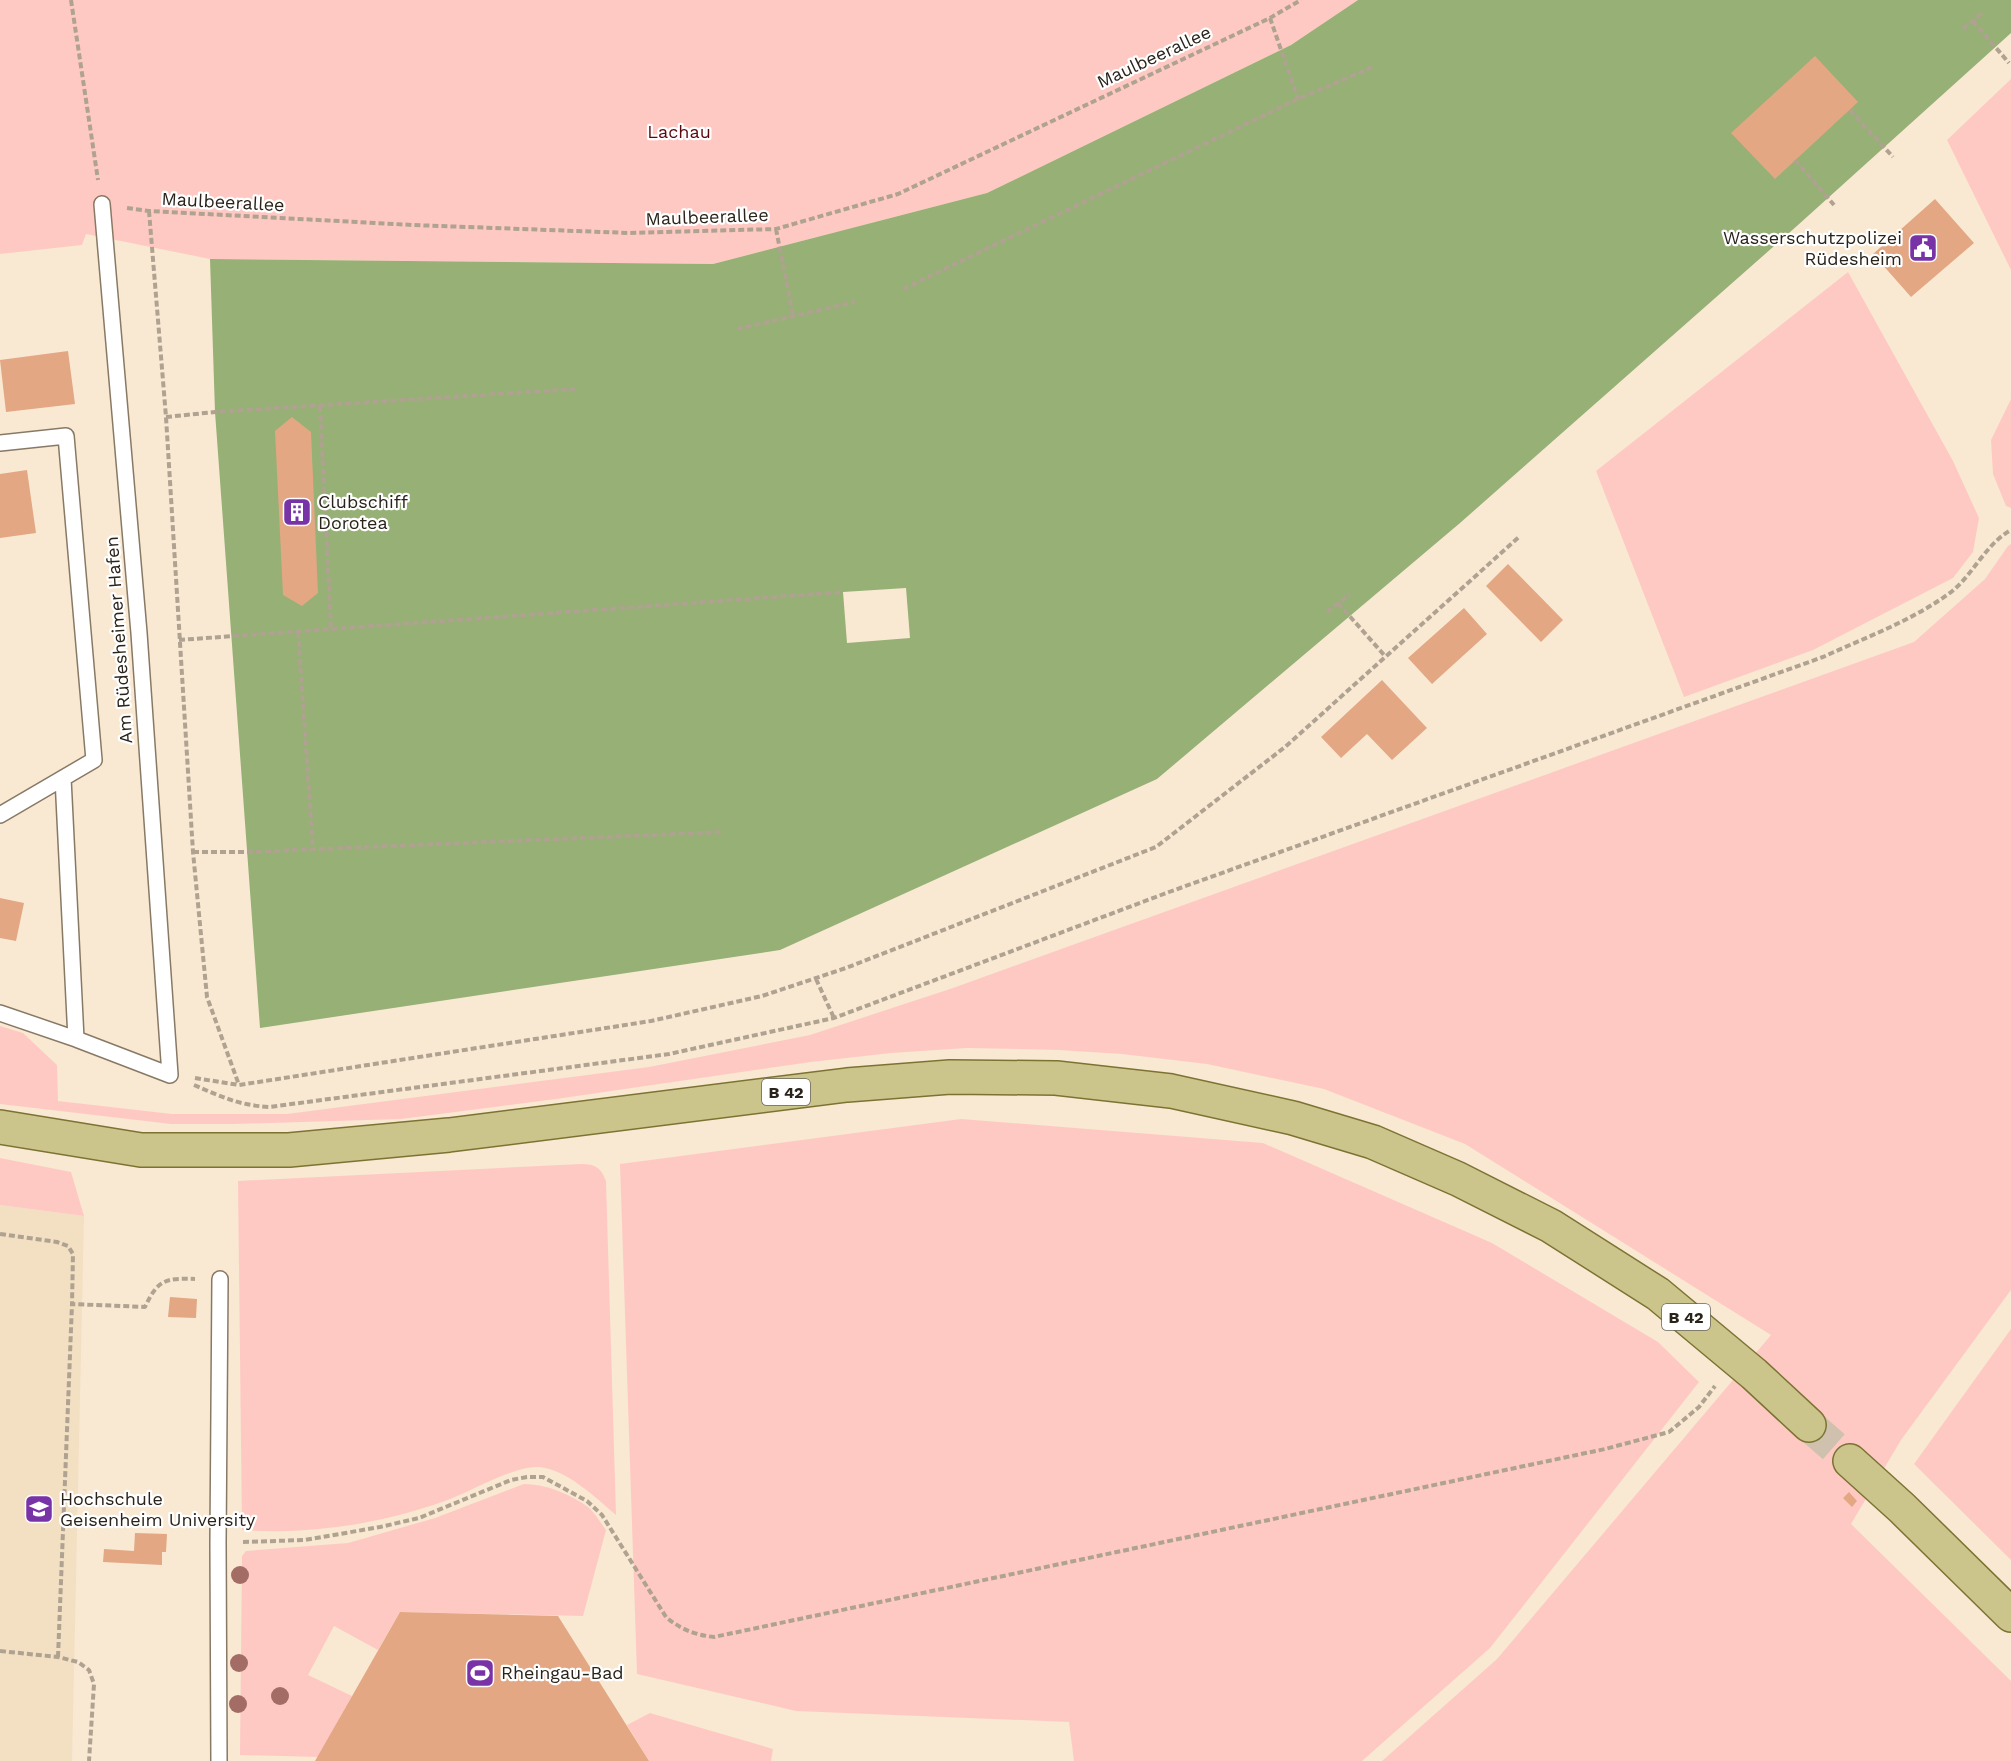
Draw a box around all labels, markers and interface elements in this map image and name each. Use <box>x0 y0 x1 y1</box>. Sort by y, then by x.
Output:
street label: Maulbeerallee <box>1094 21 1214 92</box>
park label: Lachau <box>647 121 711 142</box>
street label: Maulbeerallee <box>161 188 285 215</box>
street label: Maulbeerallee <box>645 204 769 229</box>
place label: Wasserschutzpolizei Rüdesheim <box>1723 227 1902 269</box>
public building icon: Wasserschutzpolizei Rüdesheim <box>1907 232 1939 264</box>
place label: Clubschiff Dorotea <box>318 491 408 533</box>
building icon: Clubschiff Dorotea <box>281 496 313 528</box>
street label: Am Rüdesheimer Hafen <box>101 536 136 744</box>
road number: B 42 <box>762 1079 810 1105</box>
road number: B 42 <box>1662 1304 1710 1330</box>
place label: Hochschule Geisenheim University <box>60 1488 256 1530</box>
school or university icon: Hochschule Geisenheim University <box>23 1493 55 1525</box>
sports icon: Rheingau-Bad <box>464 1657 496 1689</box>
place label: Rheingau-Bad <box>501 1662 624 1683</box>

